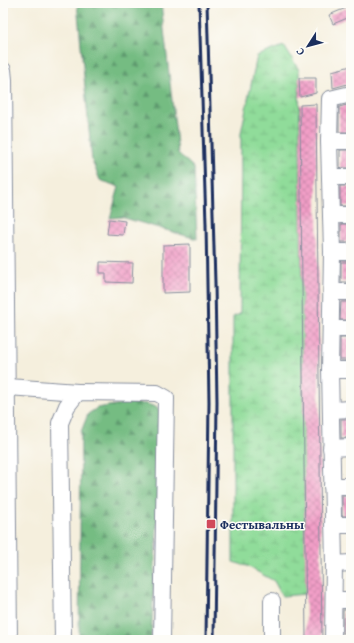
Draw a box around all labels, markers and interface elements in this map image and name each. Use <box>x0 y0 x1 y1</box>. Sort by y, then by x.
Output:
north arrow <box>288 26 328 66</box>
text: С <box>292 45 308 59</box>
place label: Фестывальны <box>220 515 304 534</box>
marker: Фестывальны <box>205 518 217 530</box>

